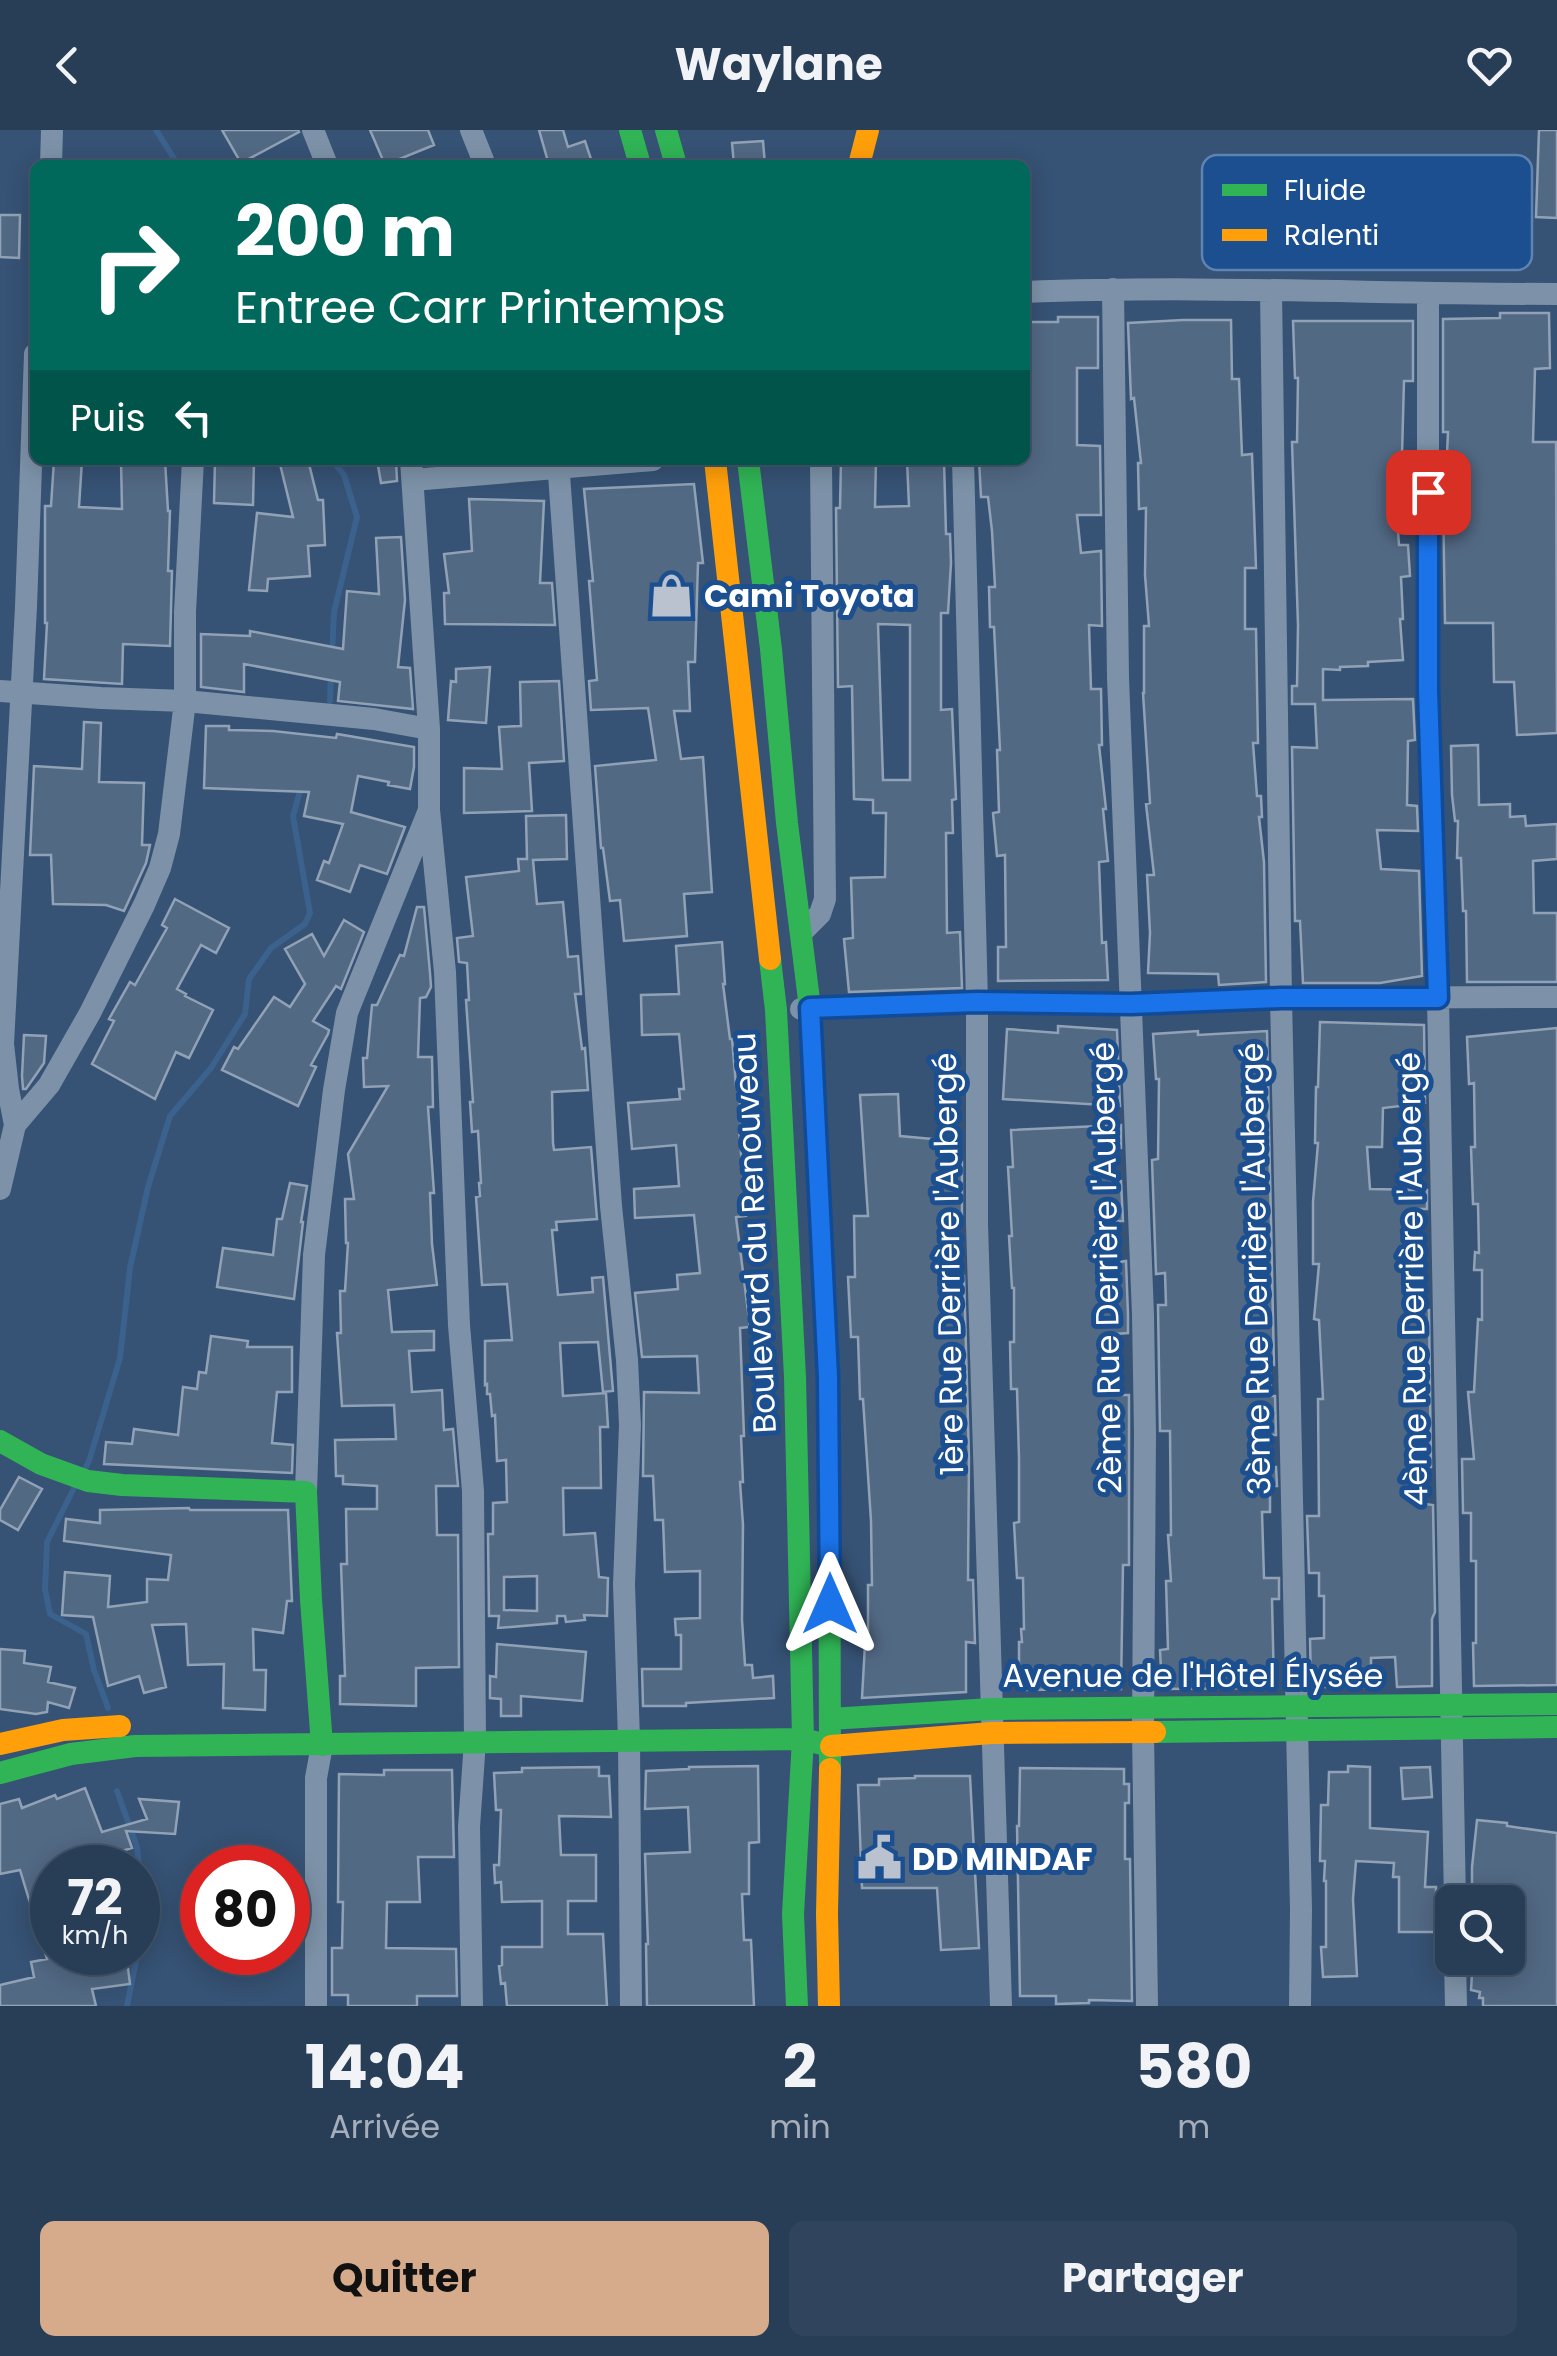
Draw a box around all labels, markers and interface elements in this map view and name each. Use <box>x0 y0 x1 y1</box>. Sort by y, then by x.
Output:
text: Waylane <box>674 33 883 96</box>
icon: back <box>40 38 95 93</box>
icon: heart <box>1462 38 1517 93</box>
legend <box>1202 155 1532 270</box>
text: Fluide <box>1284 171 1366 210</box>
text: 200 m <box>235 182 455 281</box>
icon: right <box>70 200 200 330</box>
text: Ralenti <box>1284 216 1379 255</box>
text: Entree Carr Printemps <box>235 276 726 339</box>
icon: left <box>166 390 221 445</box>
text: Puis <box>70 391 146 444</box>
pin <box>1386 450 1471 535</box>
icon: arrive <box>1401 465 1456 520</box>
shop icon: Cami Toyota <box>647 571 695 619</box>
place label: Cami Toyota <box>704 573 915 618</box>
street label: Boulevard du Renouveau <box>721 1031 787 1435</box>
street label: 2ème Rue Derrière l'Aubergé <box>1080 1042 1132 1494</box>
street label: 3ème Rue Derrière l'Aubergé <box>1229 1042 1281 1496</box>
street label: 1ère Rue Derrière l'Aubergé <box>922 1052 974 1476</box>
street label: 4ème Rue Derrière l'Aubergé <box>1386 1052 1438 1506</box>
position arrow <box>778 1552 882 1656</box>
street label: Avenue de l'Hôtel Élysée <box>1003 1653 1383 1698</box>
public building icon: DD MINDAF <box>855 1834 903 1882</box>
place label: DD MINDAF <box>912 1836 1093 1881</box>
speed limit sign: 80 <box>180 1845 310 1975</box>
text: 72 <box>67 1862 123 1933</box>
map controls <box>1435 1885 1525 1975</box>
button: search <box>1435 1885 1525 1975</box>
text: km/h <box>62 1918 128 1953</box>
text: 14:04 <box>305 2025 465 2109</box>
text: 2 <box>783 2025 817 2109</box>
text: 580 <box>1135 2025 1252 2109</box>
text: Arrivée <box>329 2104 440 2149</box>
text: min <box>769 2104 831 2149</box>
text: m <box>1177 2104 1210 2149</box>
button: Quitter <box>40 2221 769 2336</box>
button: Partager <box>789 2221 1517 2336</box>

